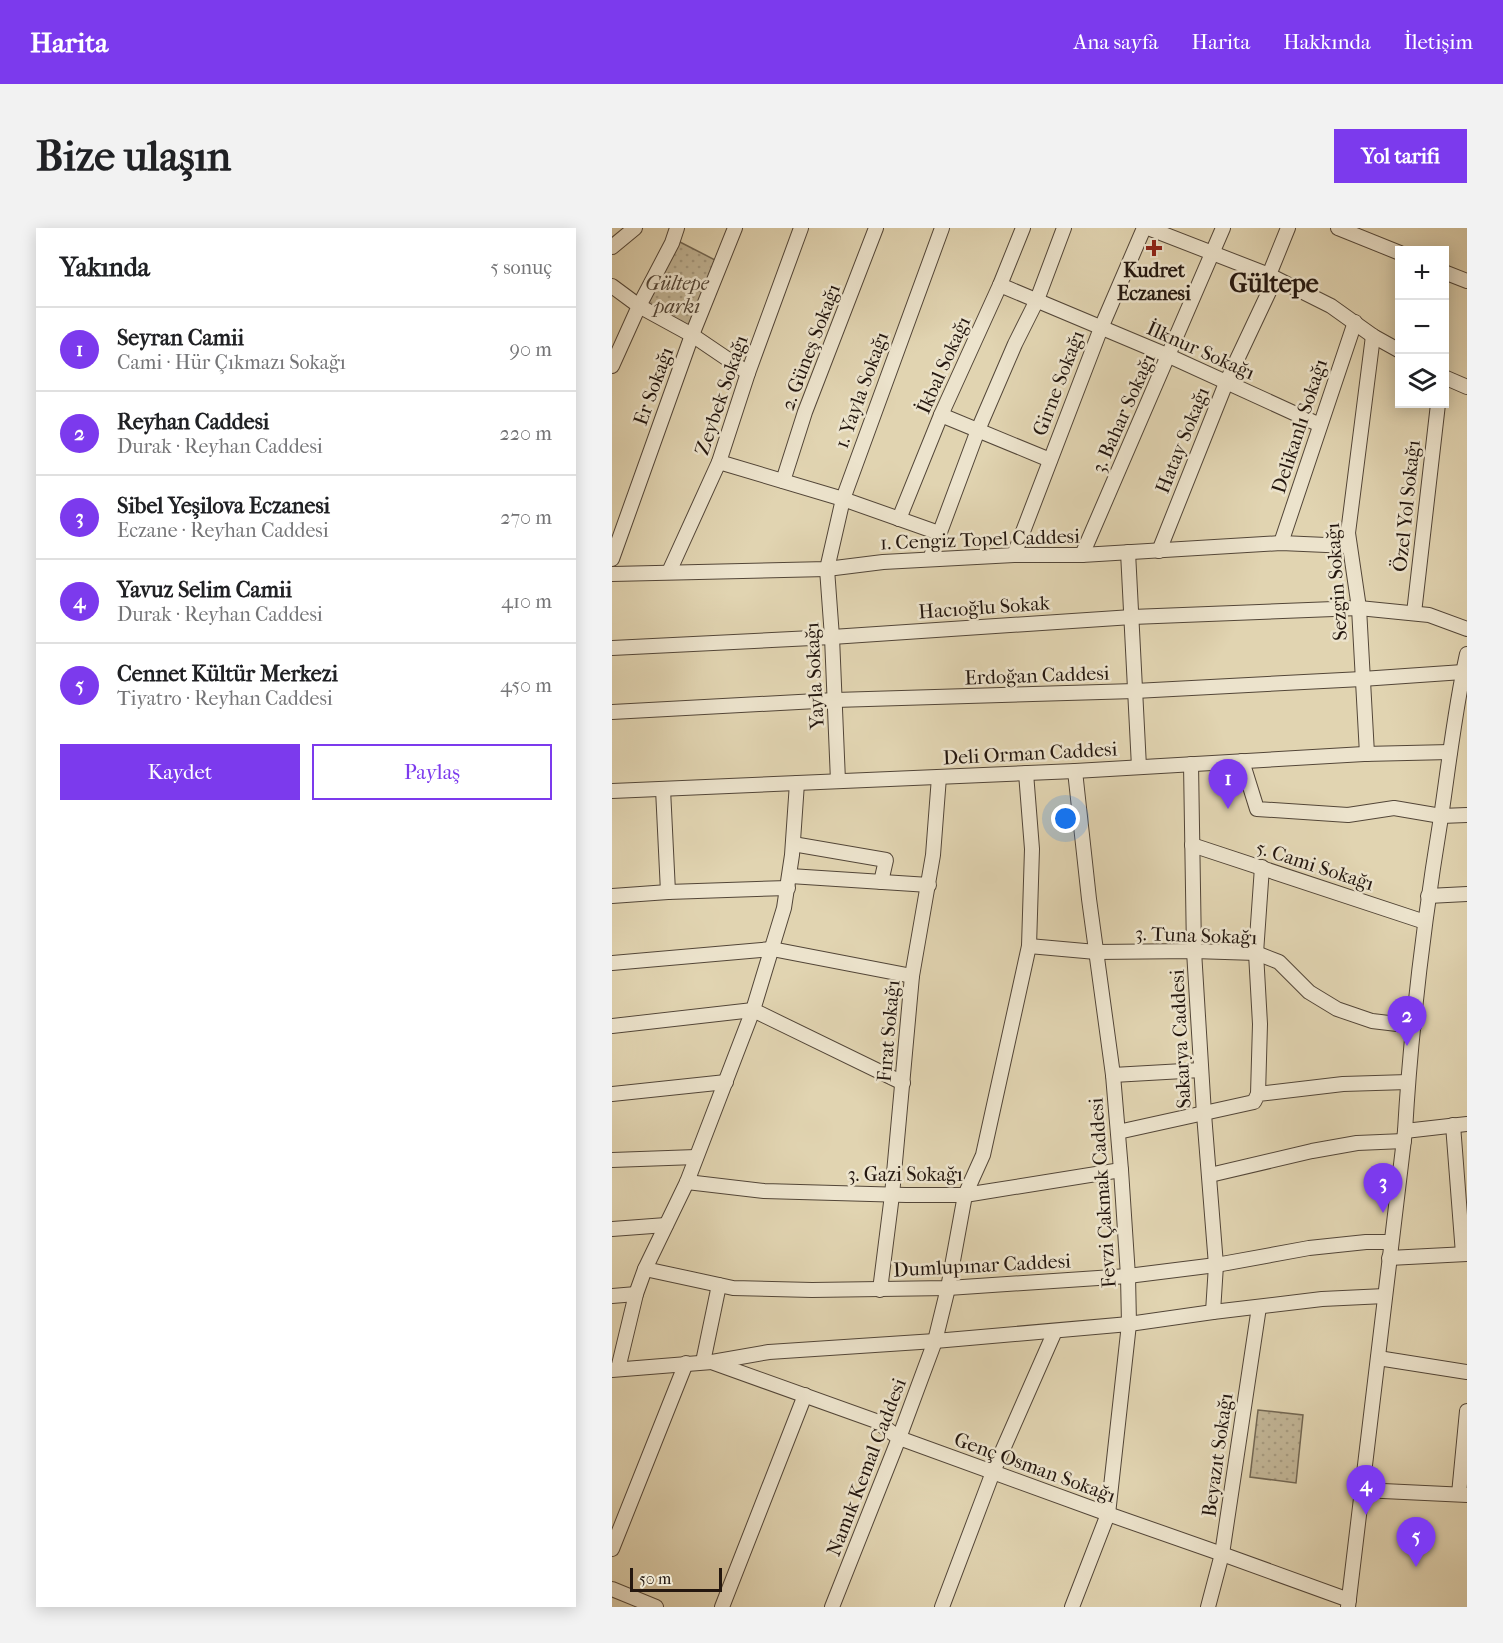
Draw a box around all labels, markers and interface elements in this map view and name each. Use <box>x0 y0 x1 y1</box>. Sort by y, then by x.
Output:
text: Harita <box>30 26 108 59</box>
text: Ana sayfa <box>1074 30 1159 54</box>
text: Harita <box>1192 30 1250 54</box>
text: Hakkında <box>1283 30 1371 54</box>
text: İletişim <box>1404 30 1473 54</box>
button: Yol tarifi <box>1334 129 1467 183</box>
text: Bize ulaşın <box>36 132 231 181</box>
marker: Kudret Eczanesi <box>1147 241 1161 255</box>
map controls <box>1395 246 1449 408</box>
button: + <box>1395 246 1449 300</box>
text: Yakında <box>60 252 150 283</box>
text: 5 sonuç <box>490 256 552 279</box>
place label: Kudret Eczanesi <box>1117 259 1192 305</box>
district label: Gültepe <box>1229 268 1319 299</box>
park label: Gültepe parkı <box>645 272 710 318</box>
street label: 2. Güneş Sokağı <box>776 281 845 414</box>
button: − <box>1395 300 1449 354</box>
street label: İkbal Sokağı <box>911 313 975 417</box>
street label: İlknur Sokağı <box>1143 316 1259 385</box>
text: Seyran Camii <box>117 325 244 351</box>
street label: Girne Sokağı <box>1028 327 1089 439</box>
street label: 1. Yayla Sokağı <box>830 329 893 452</box>
street label: Zeybek Sokağı <box>690 332 753 458</box>
text: 1 <box>76 338 83 361</box>
text: 90 m <box>510 338 552 361</box>
street label: Er Sokağı <box>629 344 678 428</box>
street label: 3. Bahar Sokağı <box>1087 350 1160 476</box>
text: Cami · Hür Çıkmazı Sokağı <box>117 351 346 374</box>
button: layers <box>1395 354 1449 408</box>
street label: Delikanlı Sokağı <box>1267 356 1332 496</box>
street label: Hatay Sokağı <box>1151 384 1214 497</box>
text: Reyhan Caddesi <box>117 409 269 435</box>
text: 2 <box>74 422 85 445</box>
text: 220 m <box>499 422 552 445</box>
text: Durak · Reyhan Caddesi <box>117 435 323 458</box>
street label: Özel Yol Sokağı <box>1387 439 1425 573</box>
text: Sibel Yeşilova Eczanesi <box>117 493 330 519</box>
text: 3 <box>75 506 84 529</box>
text: 270 m <box>500 506 552 529</box>
text: Eczane · Reyhan Caddesi <box>117 519 329 542</box>
street label: Sezgin Sokağı <box>1321 522 1352 642</box>
street label: 1. Cengiz Topel Caddesi <box>880 525 1080 554</box>
text: Yavuz Selim Camii <box>117 577 292 603</box>
text: 4 <box>74 590 85 613</box>
text: 410 m <box>501 590 552 613</box>
street label: Hacıoğlu Sokak <box>918 591 1051 624</box>
text: Durak · Reyhan Caddesi <box>117 603 323 626</box>
street label: Yayla Sokağı <box>800 622 829 731</box>
text: Cennet Kültür Merkezi <box>117 661 338 687</box>
street label: Erdoğan Caddesi <box>964 661 1110 690</box>
text: 5 <box>75 674 84 697</box>
text: 450 m <box>500 674 552 697</box>
text: Tiyatro · Reyhan Caddesi <box>117 687 333 710</box>
street label: Deli Orman Caddesi <box>942 737 1118 770</box>
button: Kaydet <box>60 744 300 800</box>
button: Paylaş <box>312 744 552 800</box>
pin: 1 <box>1208 760 1248 809</box>
your location <box>1051 804 1080 833</box>
street label: 5. Cami Sokağı <box>1253 836 1377 895</box>
street label: 3. Tuna Sokağı <box>1134 922 1258 949</box>
street label: Sakarya Caddesi <box>1165 969 1196 1109</box>
street label: Fırat Sokağı <box>873 979 904 1083</box>
pin: 2 <box>1388 996 1426 1046</box>
street label: Fevzi Çakmak Caddesi <box>1084 1097 1122 1289</box>
street label: 3. Gazi Sokağı <box>847 1163 963 1186</box>
pin: 3 <box>1364 1164 1402 1213</box>
street label: Dumlupınar Caddesi <box>893 1249 1072 1282</box>
street label: Namık Kemal Caddesi <box>822 1375 911 1559</box>
street label: Beyazıt Sokağı <box>1197 1392 1238 1518</box>
street label: Genç Osman Sokağı <box>951 1428 1119 1507</box>
pin: 4 <box>1346 1466 1386 1515</box>
pin: 5 <box>1396 1518 1436 1567</box>
scale bar <box>630 1565 722 1592</box>
text: 50 m <box>639 1569 671 1588</box>

